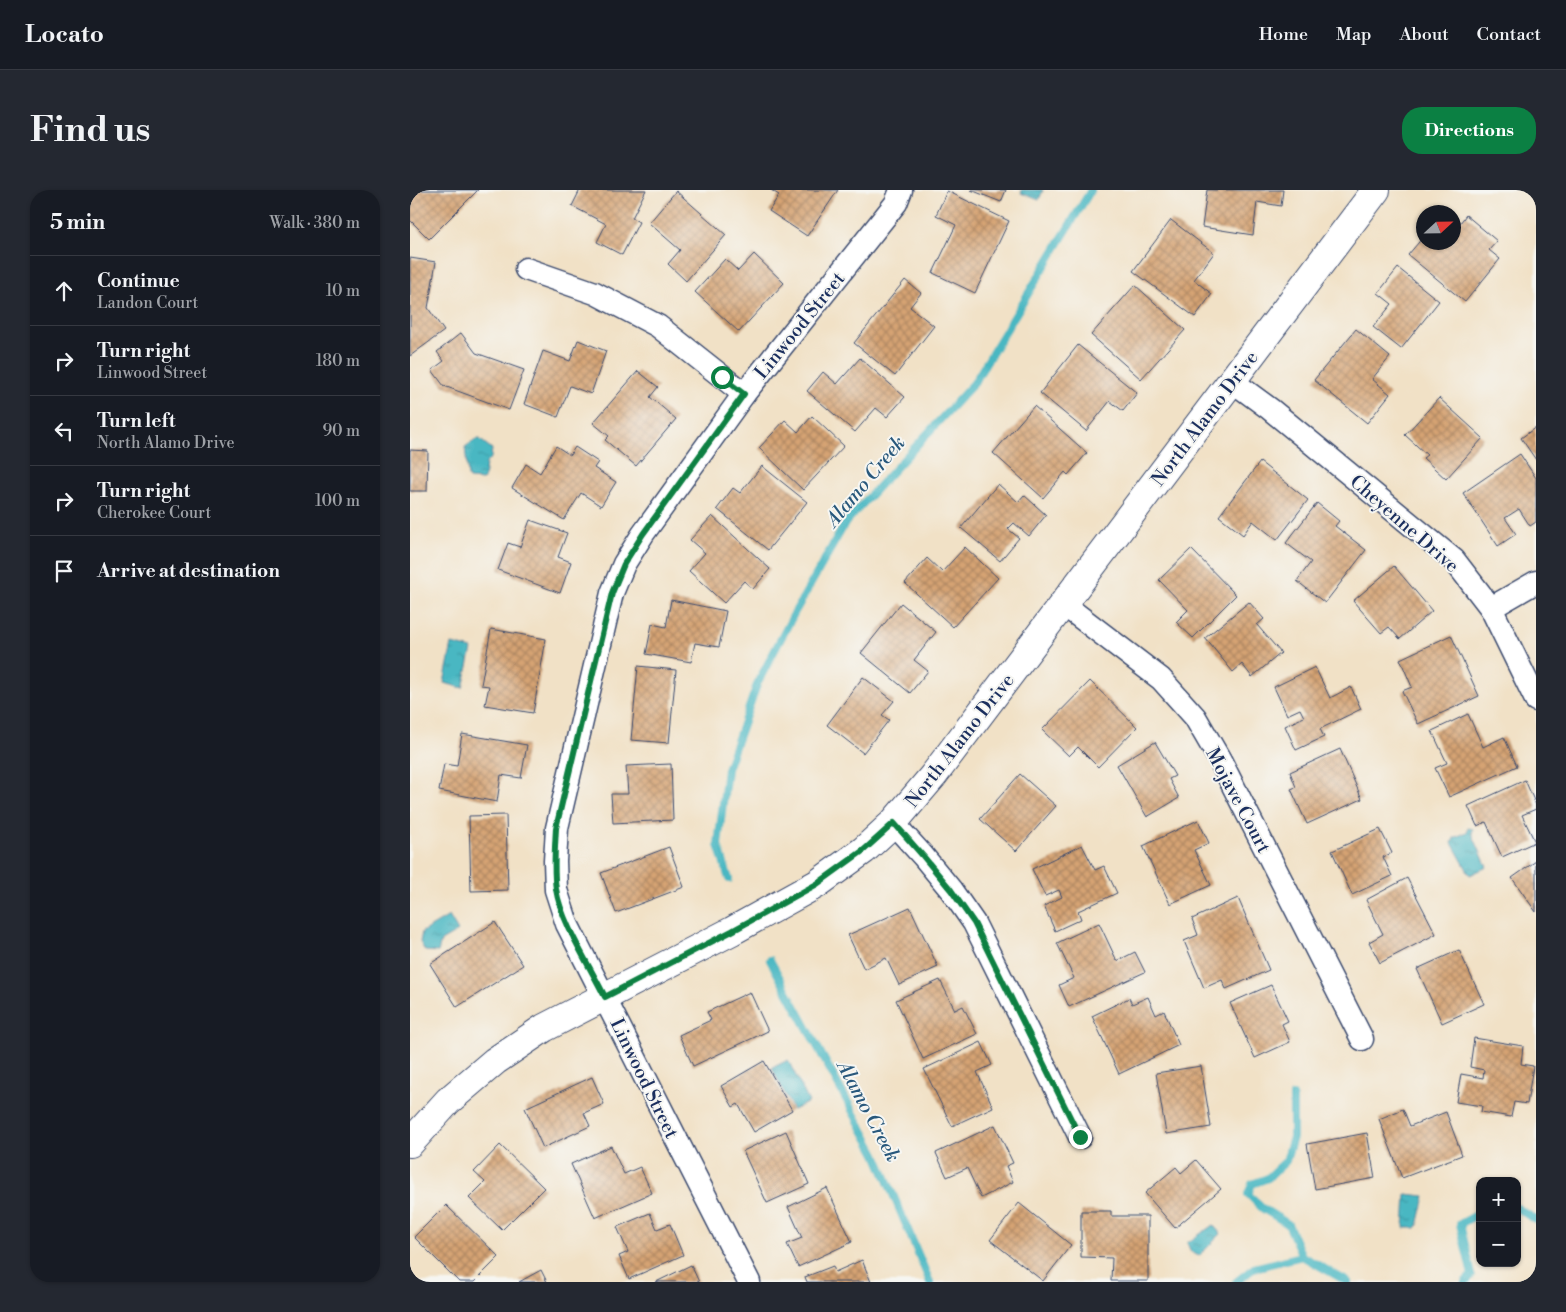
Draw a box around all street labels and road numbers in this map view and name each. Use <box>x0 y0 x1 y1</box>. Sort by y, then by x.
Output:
street label: Linwood Street <box>749 267 850 384</box>
street label: North Alamo Drive <box>1146 346 1264 491</box>
street label: Cheyenne Drive <box>1345 470 1464 578</box>
street label: North Alamo Drive <box>900 669 1020 812</box>
street label: Mojave Court <box>1200 744 1276 858</box>
street label: Linwood Street <box>605 1014 684 1143</box>

